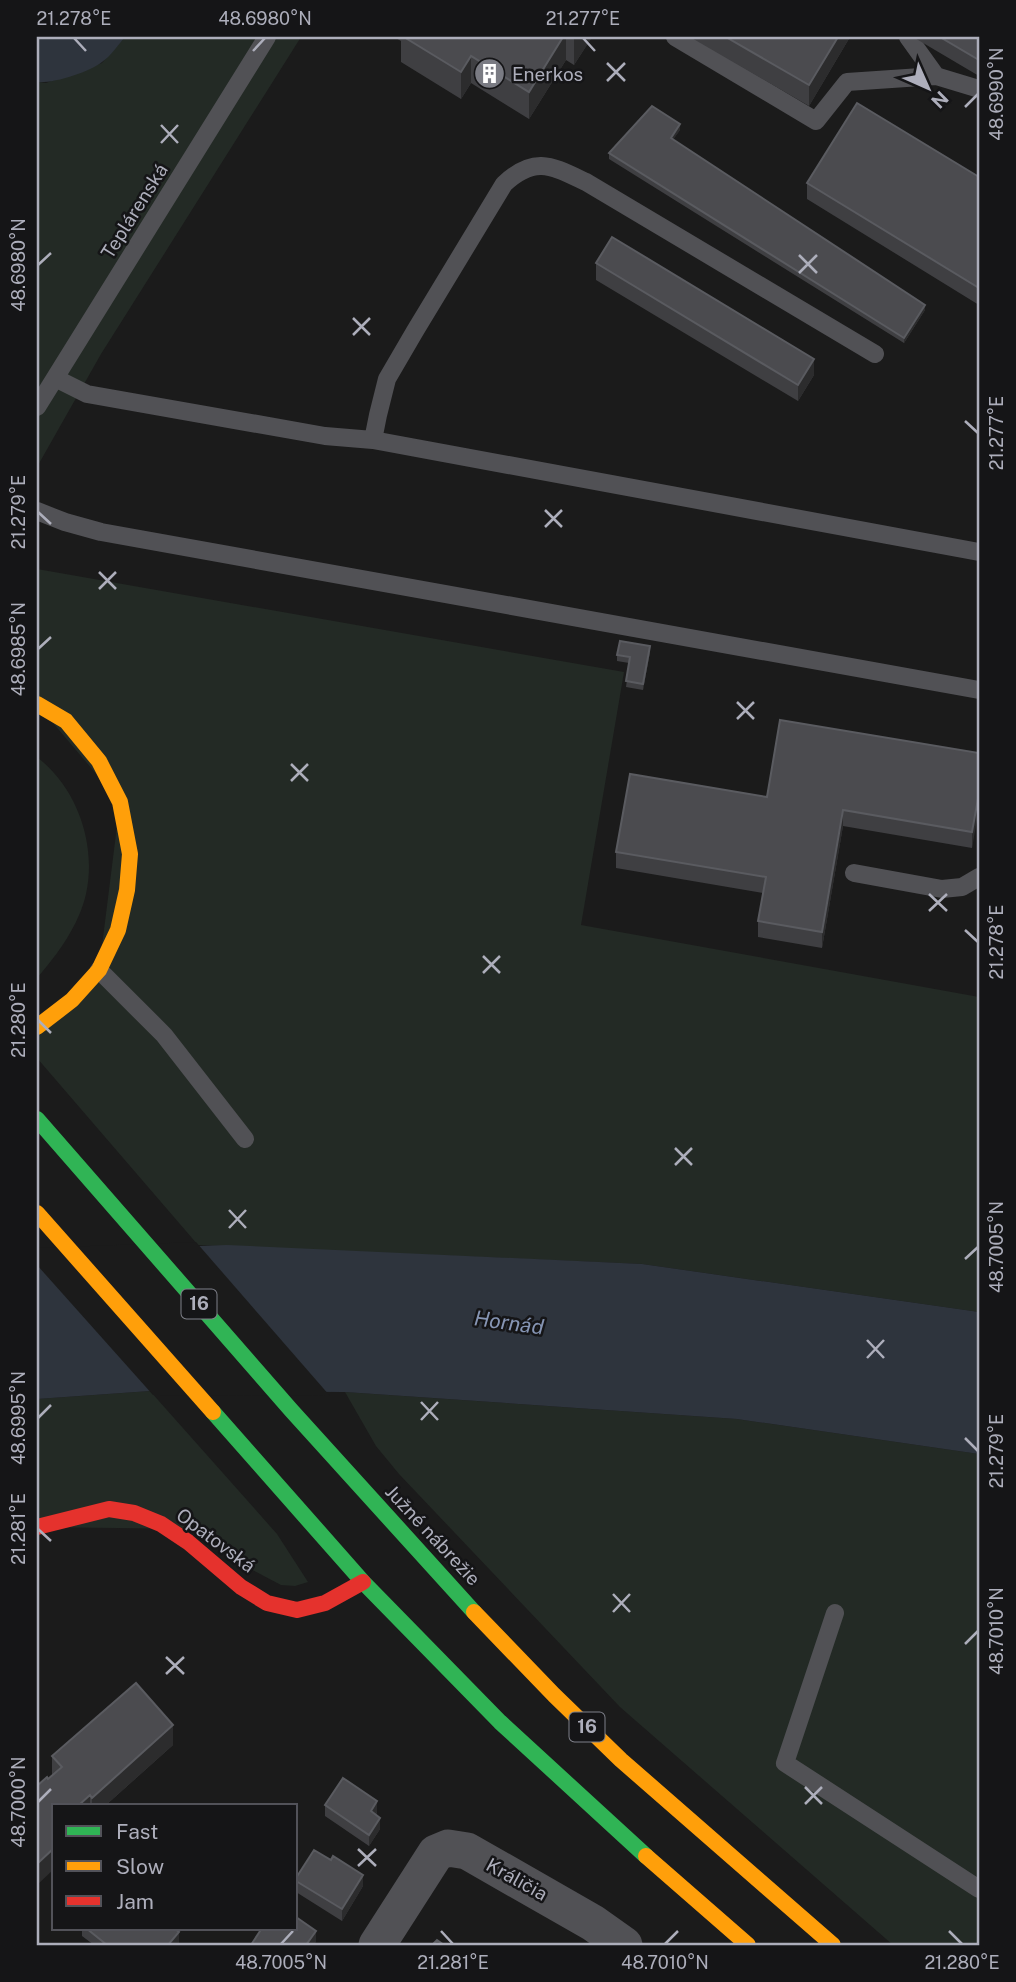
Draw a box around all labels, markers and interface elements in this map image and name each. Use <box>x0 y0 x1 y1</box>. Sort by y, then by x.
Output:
text: 21.278°E <box>37 8 111 29</box>
text: 48.6980°N <box>218 8 312 29</box>
text: 21.277°E <box>546 8 620 29</box>
text: 48.6990°N <box>986 47 1007 141</box>
north arrow <box>894 52 964 122</box>
building icon: Enerkos <box>472 57 506 91</box>
place label: Enerkos <box>512 63 583 85</box>
text: N <box>927 87 953 113</box>
street label: Teplárenská <box>96 160 172 262</box>
text: 48.6980°N <box>8 218 29 312</box>
text: 21.277°E <box>986 396 1007 470</box>
text: 21.279°E <box>8 475 29 549</box>
text: 48.6985°N <box>8 602 29 696</box>
text: 21.278°E <box>986 905 1007 979</box>
text: 21.280°E <box>8 982 29 1058</box>
text: 48.7005°N <box>986 1201 1007 1293</box>
road number: 16 <box>182 1289 216 1318</box>
water label: Hornád <box>473 1305 545 1340</box>
text: 48.6995°N <box>8 1371 29 1465</box>
text: 21.279°E <box>986 1414 1007 1488</box>
street label: Južné nábrežie <box>381 1480 485 1590</box>
text: 21.281°E <box>8 1493 29 1565</box>
street label: Opatovská <box>172 1503 260 1577</box>
text: 48.7010°N <box>986 1587 1007 1675</box>
road number: 16 <box>570 1712 604 1742</box>
text: 48.7000°N <box>8 1756 29 1848</box>
legend <box>52 1804 298 1930</box>
text: Fast <box>116 1819 158 1844</box>
street label: Králičia <box>483 1853 551 1905</box>
text: Slow <box>116 1854 164 1879</box>
text: Jam <box>116 1889 154 1914</box>
text: 48.7005°N <box>235 1952 327 1973</box>
text: 21.281°E <box>417 1952 489 1973</box>
text: 48.7010°N <box>621 1952 709 1973</box>
text: 21.280°E <box>924 1952 1000 1973</box>

